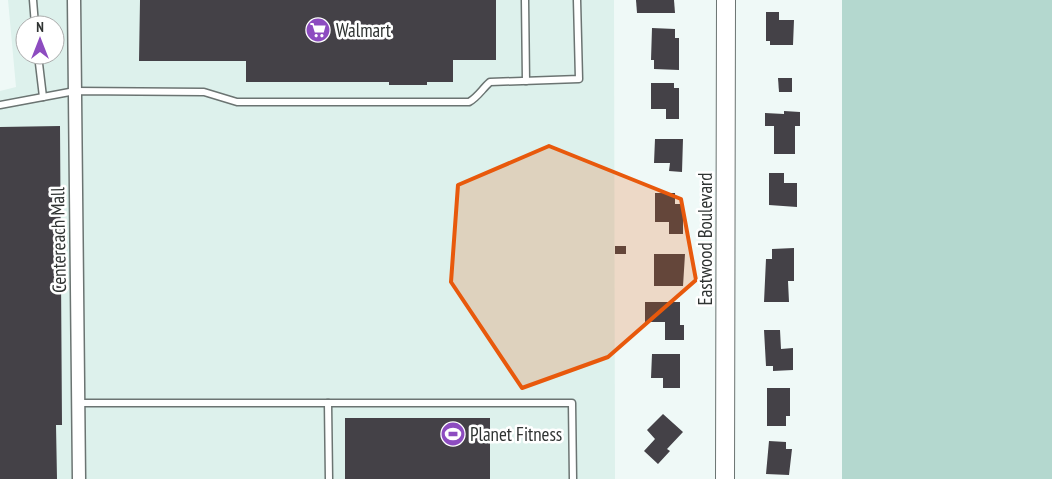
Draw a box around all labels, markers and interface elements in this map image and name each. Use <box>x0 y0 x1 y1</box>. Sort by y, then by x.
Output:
north arrow <box>15 15 65 65</box>
supermarket icon: Walmart <box>305 17 331 43</box>
text: N <box>36 18 44 36</box>
place label: Walmart <box>336 18 392 42</box>
street label: Eastwood Boulevard <box>693 173 717 305</box>
street label: Centereach Mall <box>45 186 71 293</box>
sports icon: Planet Fitness <box>440 421 466 447</box>
place label: Planet Fitness <box>470 422 562 446</box>

